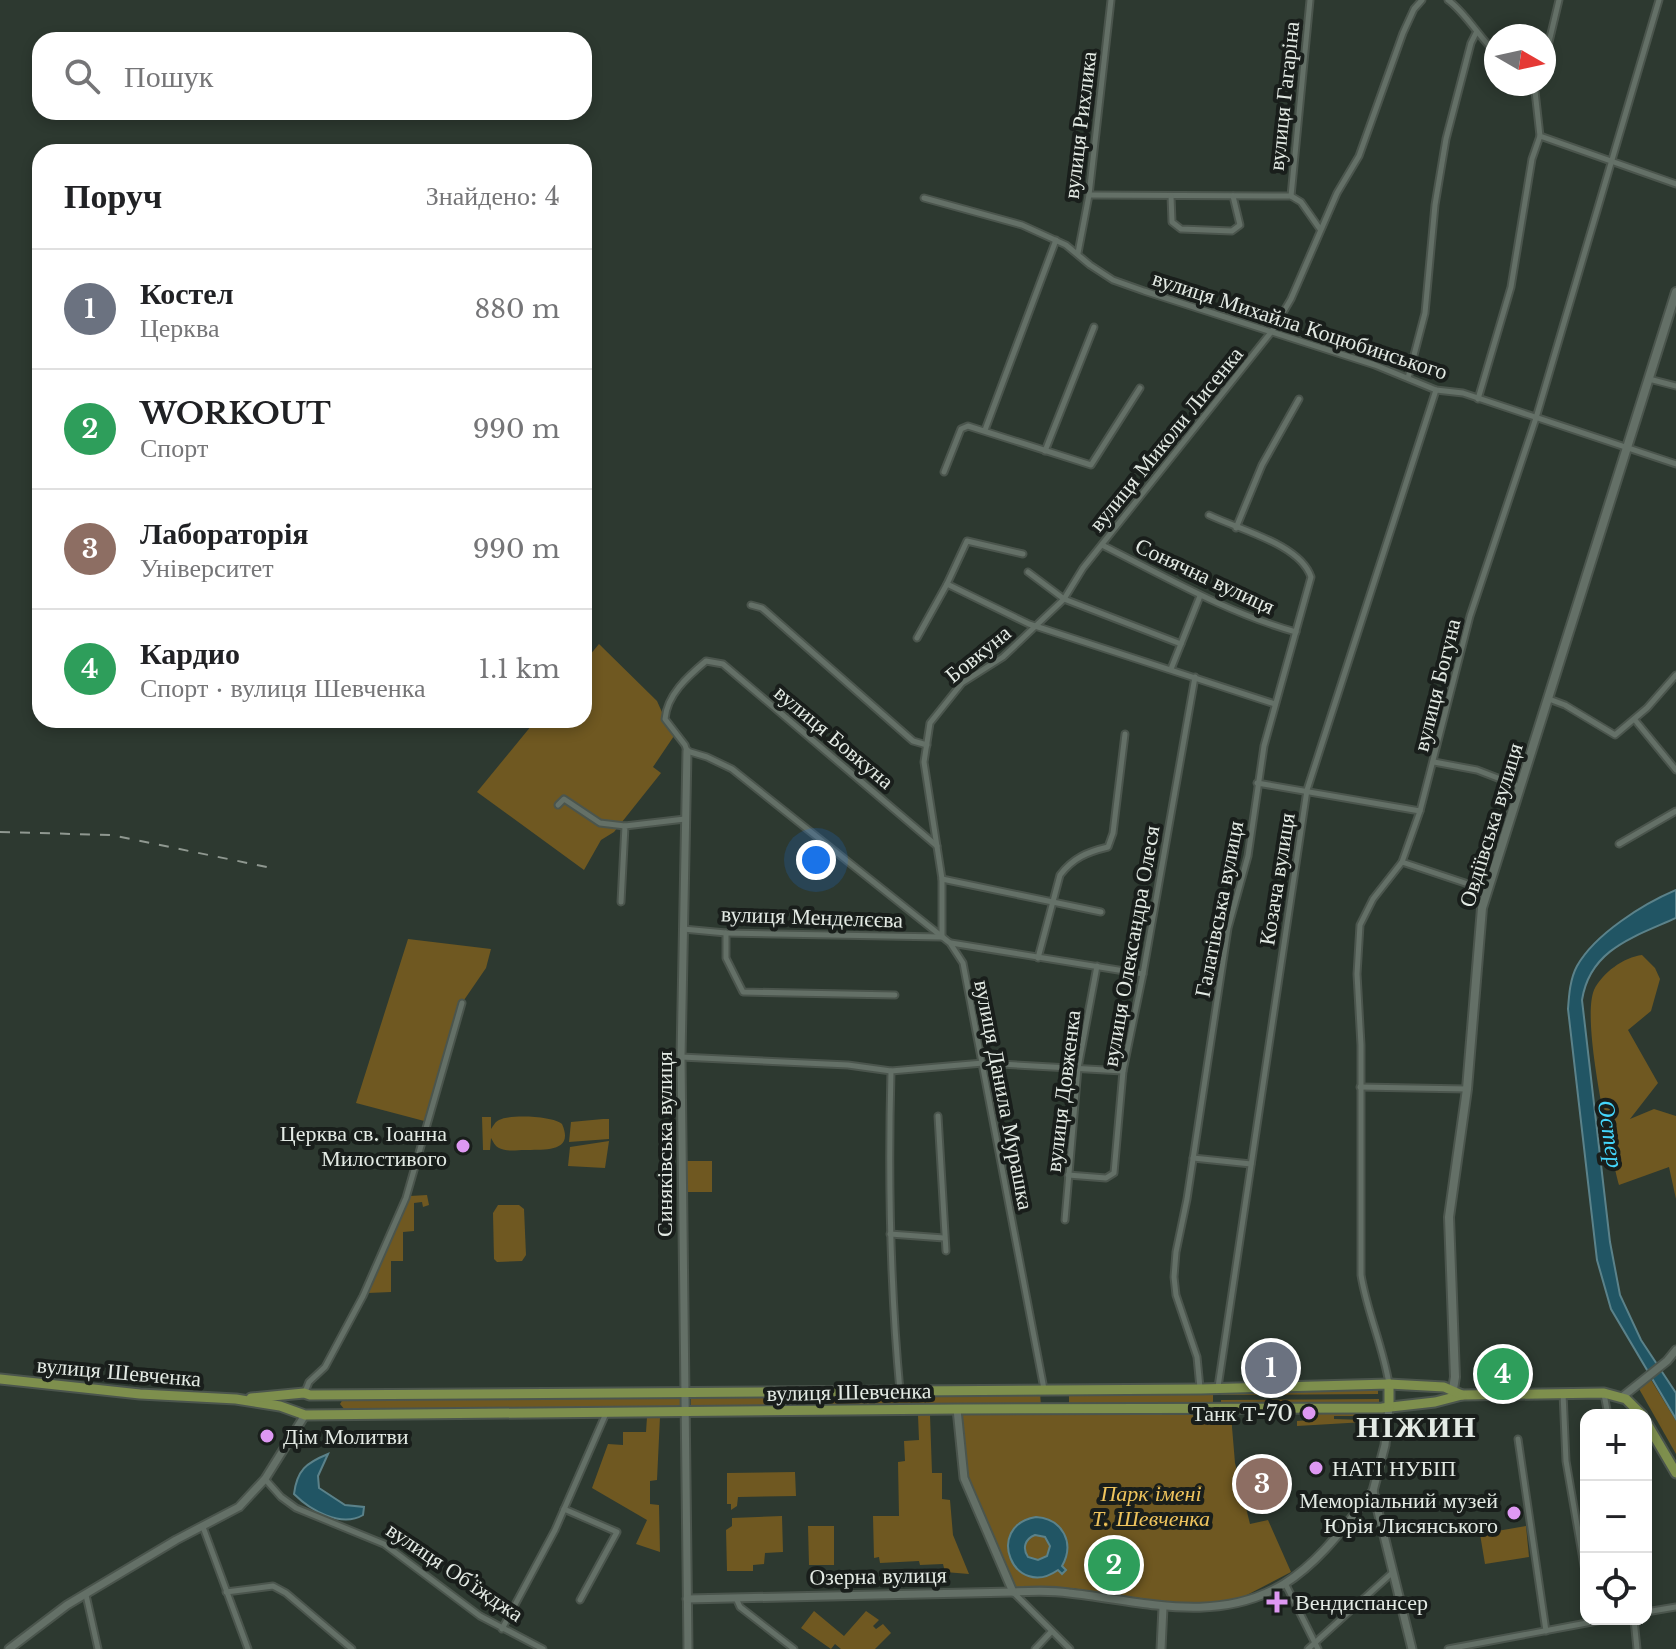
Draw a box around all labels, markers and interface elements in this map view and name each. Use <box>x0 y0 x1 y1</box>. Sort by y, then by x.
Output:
street label: вулиця Гагаріна <box>1263 20 1305 172</box>
north arrow <box>1484 24 1556 96</box>
search box <box>32 32 592 120</box>
street label: вулиця Рихлика <box>1058 49 1102 200</box>
icon: search <box>60 54 104 98</box>
text: Пошук <box>124 58 213 95</box>
text: Поруч <box>64 175 162 217</box>
text: Знайдено: 4 <box>426 180 560 212</box>
street label: вулиця Михайла Коцюбинського <box>1149 264 1451 386</box>
text: Костел <box>140 275 233 312</box>
text: 1 <box>84 293 96 325</box>
text: 880 m <box>475 293 560 325</box>
text: Церква <box>140 312 219 344</box>
street label: вулиця Миколи Лисенка <box>1083 341 1249 537</box>
text: WORKOUT <box>140 395 331 432</box>
text: 2 <box>82 413 98 445</box>
text: 990 m <box>473 413 560 445</box>
text: Спорт <box>140 432 208 464</box>
text: Лабораторія <box>140 515 308 552</box>
street label: Сонячна вулиця <box>1131 532 1279 620</box>
text: 3 <box>82 533 98 565</box>
text: 990 m <box>473 533 560 565</box>
text: Університет <box>140 552 274 584</box>
street label: вулиця Богуна <box>1407 616 1467 754</box>
street label: Бовкуна <box>940 619 1017 689</box>
text: Кардио <box>140 635 240 672</box>
text: 4 <box>81 653 99 685</box>
text: 1.1 km <box>479 653 560 685</box>
text: Спорт · вулиця Шевченка <box>140 672 425 704</box>
street label: вулиця Бовкуна <box>769 679 899 795</box>
street label: Овдіївська вулиця <box>1453 740 1529 910</box>
street label: Козача вулиця <box>1253 811 1301 947</box>
street label: Галатівська вулиця <box>1189 819 1249 999</box>
street label: вулиця Олександра Олеся <box>1096 823 1166 1069</box>
your location <box>796 840 836 880</box>
street label: вулиця Менделєєва <box>721 900 904 934</box>
street label: вулиця Данила Мурашка <box>968 978 1040 1213</box>
street label: вулиця Довженка <box>1040 1008 1086 1174</box>
street label: Синяківська вулиця <box>651 1051 678 1237</box>
water label: Остер <box>1592 1098 1630 1170</box>
place label: Церква св. Іоанна Милостивого <box>280 1120 447 1172</box>
marker: Церква св. Іоанна Милостивого <box>454 1137 472 1155</box>
pin: 1 <box>1245 1338 1297 1398</box>
pin: 4 <box>1477 1344 1529 1404</box>
street label: вулиця Шевченка <box>36 1351 203 1393</box>
street label: вулиця Шевченка <box>766 1377 932 1407</box>
place label: Танк Т-70 <box>1191 1400 1293 1427</box>
marker: Танк Т-70 <box>1300 1404 1318 1422</box>
district label: НІЖИН <box>1356 1408 1478 1445</box>
map controls <box>1580 1409 1652 1625</box>
button: + <box>1580 1409 1652 1481</box>
place label: Дім Молитви <box>283 1423 409 1450</box>
marker: Дім Молитви <box>258 1427 276 1445</box>
pin: 3 <box>1236 1454 1288 1514</box>
place label: НАТІ НУБІП <box>1332 1455 1456 1482</box>
marker: НАТІ НУБІП <box>1307 1459 1325 1477</box>
park label: Парк імені Т. Шевченка <box>1092 1480 1210 1532</box>
button: − <box>1580 1481 1652 1553</box>
place label: Меморіальний музей Юрія Лисянського <box>1299 1487 1498 1539</box>
marker: Меморіальний музей Юрія Лисянського <box>1505 1504 1523 1522</box>
street label: вулиця Обʼїжджа <box>381 1516 529 1628</box>
pin: 2 <box>1088 1535 1140 1595</box>
button: locate <box>1580 1553 1652 1625</box>
street label: Озерна вулиця <box>809 1561 947 1591</box>
place label: Вендиспансер <box>1295 1589 1428 1616</box>
marker: Вендиспансер <box>1266 1591 1288 1613</box>

